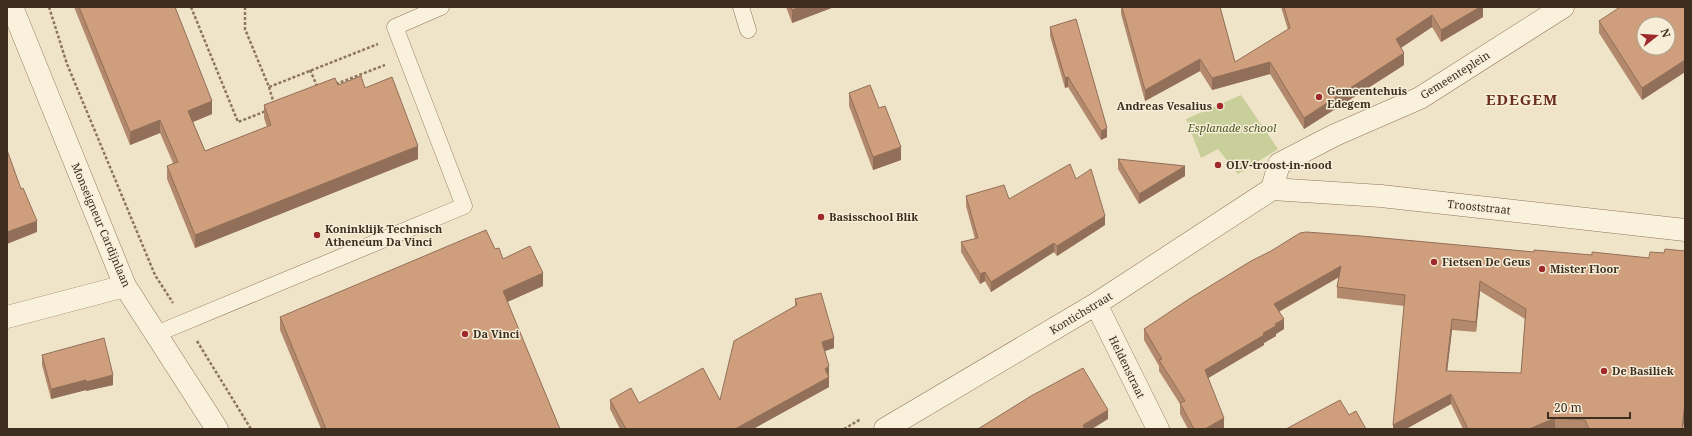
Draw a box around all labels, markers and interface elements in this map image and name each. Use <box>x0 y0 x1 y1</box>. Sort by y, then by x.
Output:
north arrow <box>1636 16 1676 56</box>
text: N <box>1658 27 1675 40</box>
street label: Gemeenteplein <box>1417 47 1492 102</box>
place label: Gemeentehuis Edegem <box>1327 83 1407 111</box>
district label: EDEGEM <box>1486 89 1558 109</box>
marker: Gemeentehuis Edegem <box>1314 92 1324 102</box>
place label: Andreas Vesalius <box>1117 98 1212 113</box>
marker: Andreas Vesalius <box>1215 101 1225 111</box>
park label: Esplanade school <box>1187 120 1277 135</box>
place label: OLV-troost-in-nood <box>1226 157 1332 172</box>
street label: Monseigneur Cardijnlaan <box>68 160 134 289</box>
marker: OLV-troost-in-nood <box>1213 160 1223 170</box>
street label: Trooststraat <box>1447 196 1512 217</box>
place label: Basisschool Blik <box>829 209 918 224</box>
marker: Basisschool Blik <box>816 212 826 222</box>
place label: Koninklijk Technisch Atheneum Da Vinci <box>325 221 443 249</box>
marker: Koninklijk Technisch Atheneum Da Vinci <box>312 230 322 240</box>
place label: Fietsen De Geus <box>1442 254 1530 269</box>
marker: Fietsen De Geus <box>1429 257 1439 267</box>
place label: Mister Floor <box>1550 261 1619 276</box>
marker: Mister Floor <box>1537 264 1547 274</box>
street label: Kontichstraat <box>1047 288 1115 337</box>
place label: Da Vinci <box>473 326 520 341</box>
marker: Da Vinci <box>460 329 470 339</box>
street label: Heldenstraat <box>1106 333 1149 401</box>
place label: De Basiliek <box>1612 363 1674 378</box>
marker: De Basiliek <box>1599 366 1609 376</box>
scale bar <box>1548 394 1630 420</box>
text: 20 m <box>1554 399 1582 416</box>

